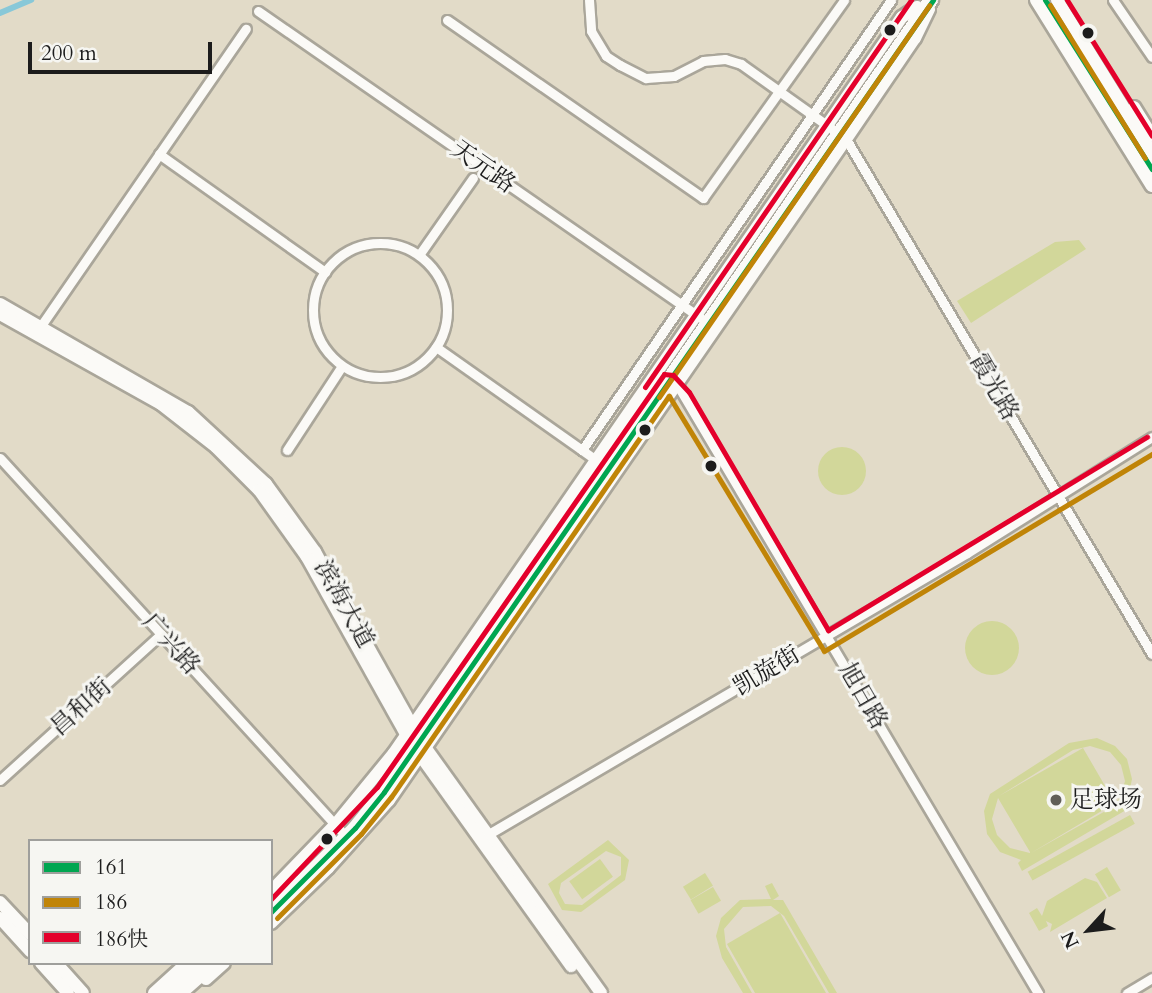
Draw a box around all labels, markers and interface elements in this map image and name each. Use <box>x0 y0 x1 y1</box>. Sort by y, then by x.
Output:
unlabelled marker <box>883 23 897 37</box>
unlabelled marker <box>1081 26 1095 40</box>
scale bar <box>32 28 215 72</box>
text: 200 m <box>41 39 97 68</box>
street label: 天元路 <box>445 135 521 199</box>
street label: 霞光路 <box>964 349 1024 425</box>
unlabelled marker <box>638 423 652 437</box>
unlabelled marker <box>704 459 718 473</box>
street label: 滨海大道 <box>308 555 380 653</box>
street label: 广兴路 <box>136 608 206 680</box>
street label: 凯旋街 <box>729 640 805 702</box>
street label: 旭日路 <box>833 658 893 734</box>
street label: 昌和街 <box>45 672 117 742</box>
place label: 足球场 <box>1070 786 1142 814</box>
marker: 足球场 <box>1048 792 1064 808</box>
unlabelled marker <box>320 832 334 846</box>
legend <box>28 839 273 965</box>
text: 161 <box>95 853 127 882</box>
text: 186 <box>95 888 127 917</box>
north arrow <box>1054 895 1124 965</box>
text: 186快 <box>95 925 148 954</box>
text: N <box>1055 926 1086 953</box>

